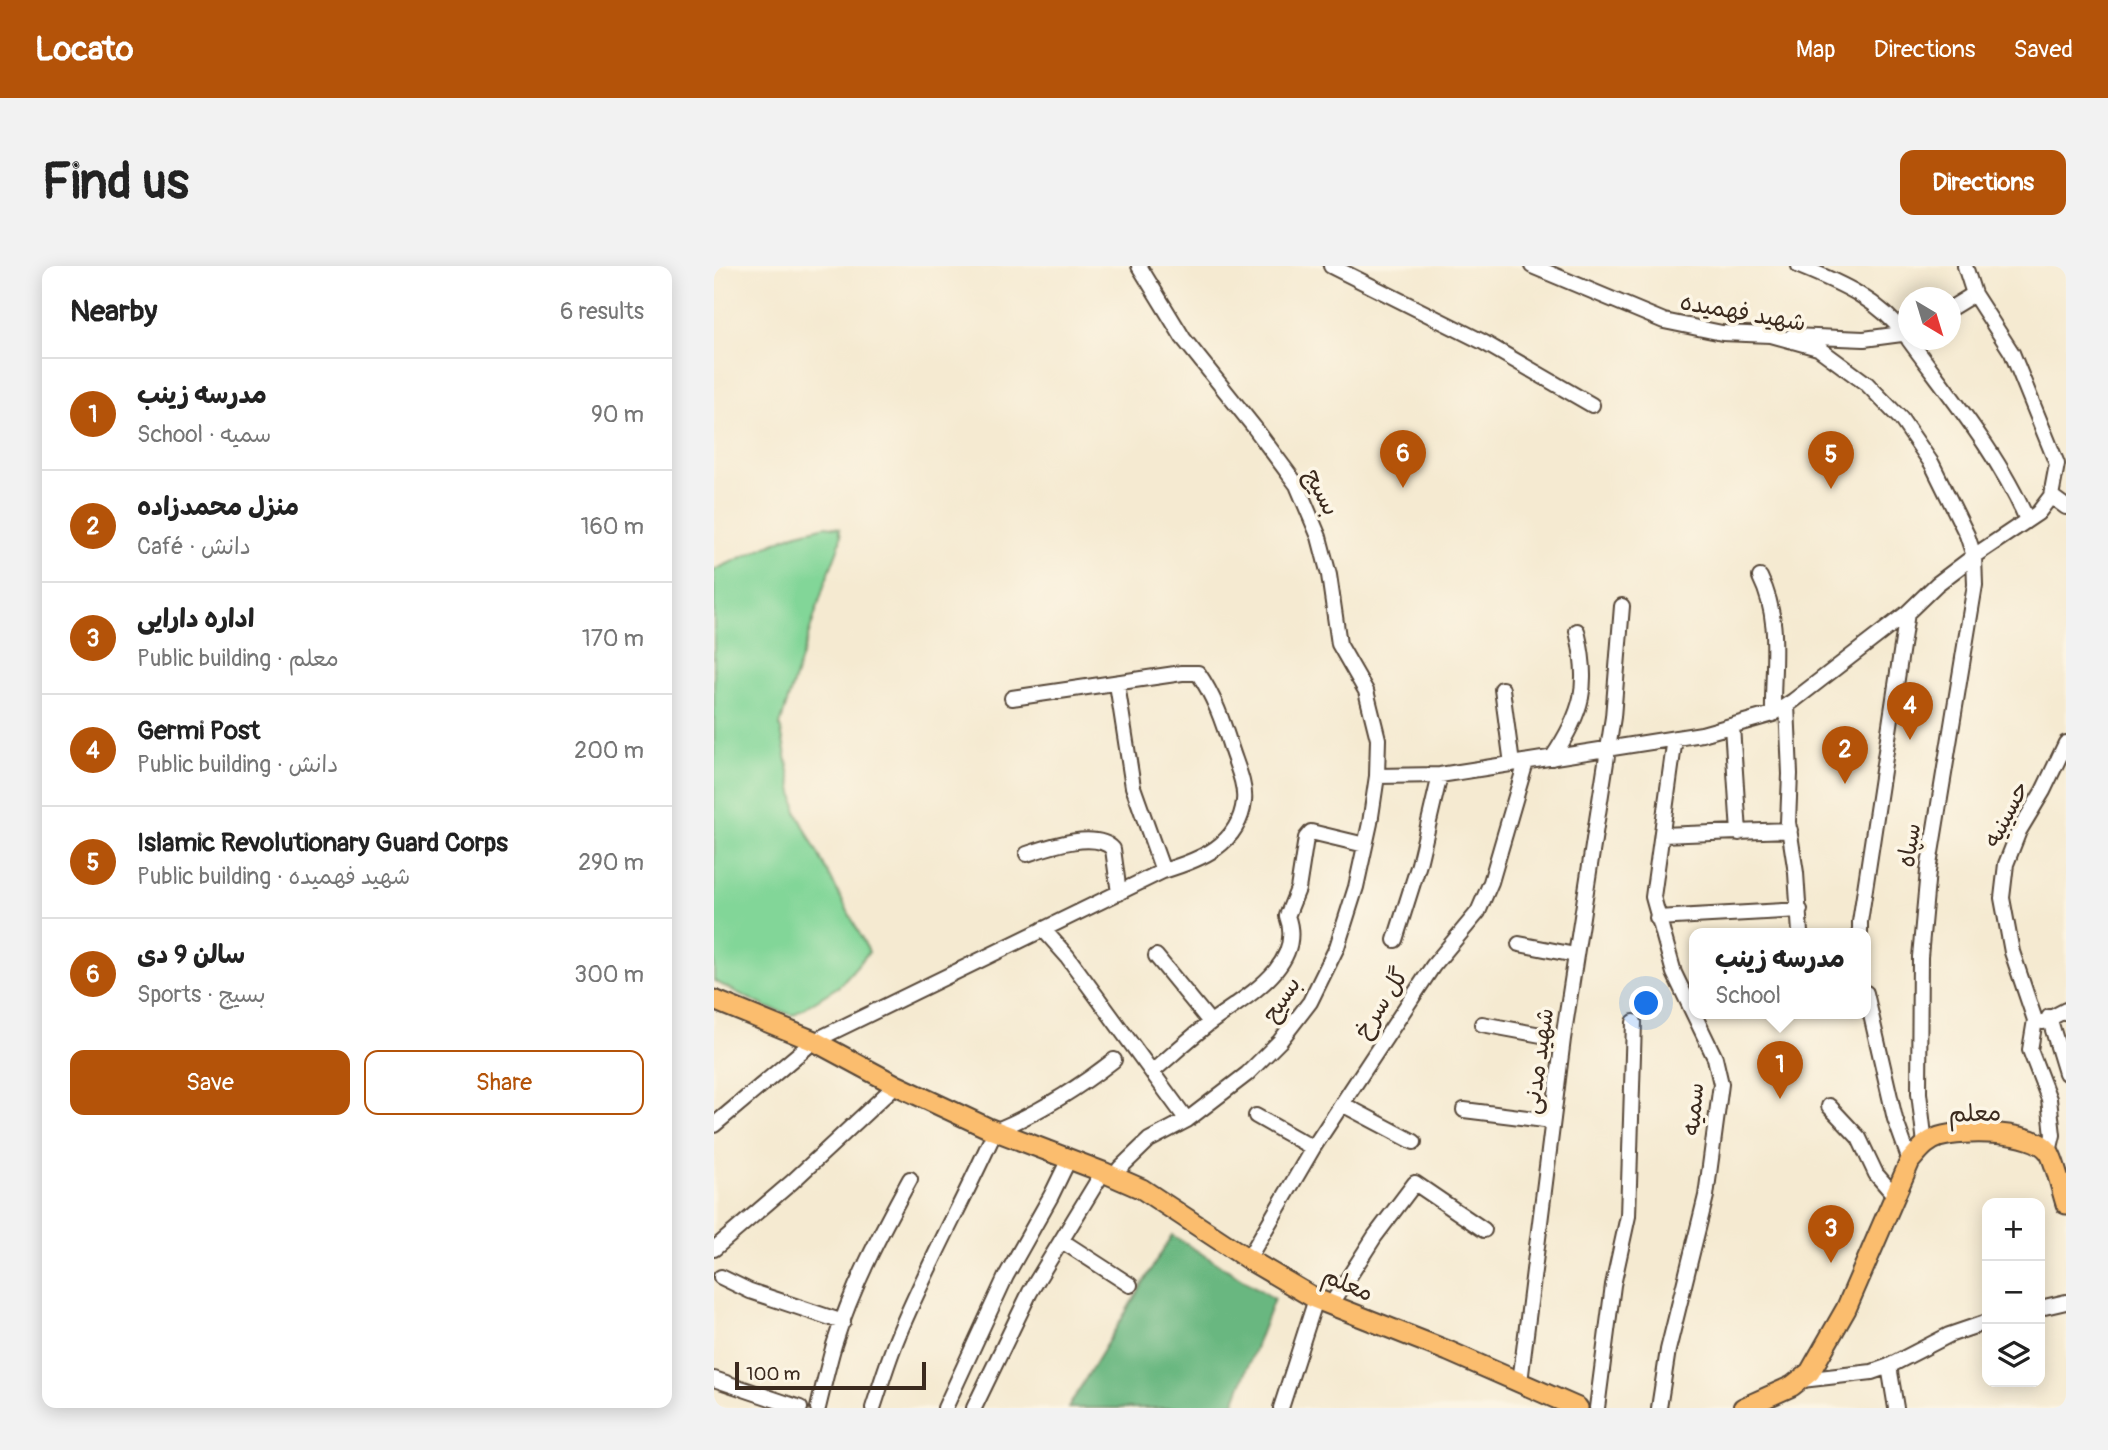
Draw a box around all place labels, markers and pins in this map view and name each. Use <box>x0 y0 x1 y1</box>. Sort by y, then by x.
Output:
pin: 6 <box>1380 430 1426 488</box>
pin: 5 <box>1808 431 1854 489</box>
pin: 4 <box>1887 682 1933 740</box>
pin: 2 <box>1822 726 1868 784</box>
pin: 1 <box>1757 1041 1803 1099</box>
pin: 3 <box>1808 1205 1854 1263</box>

